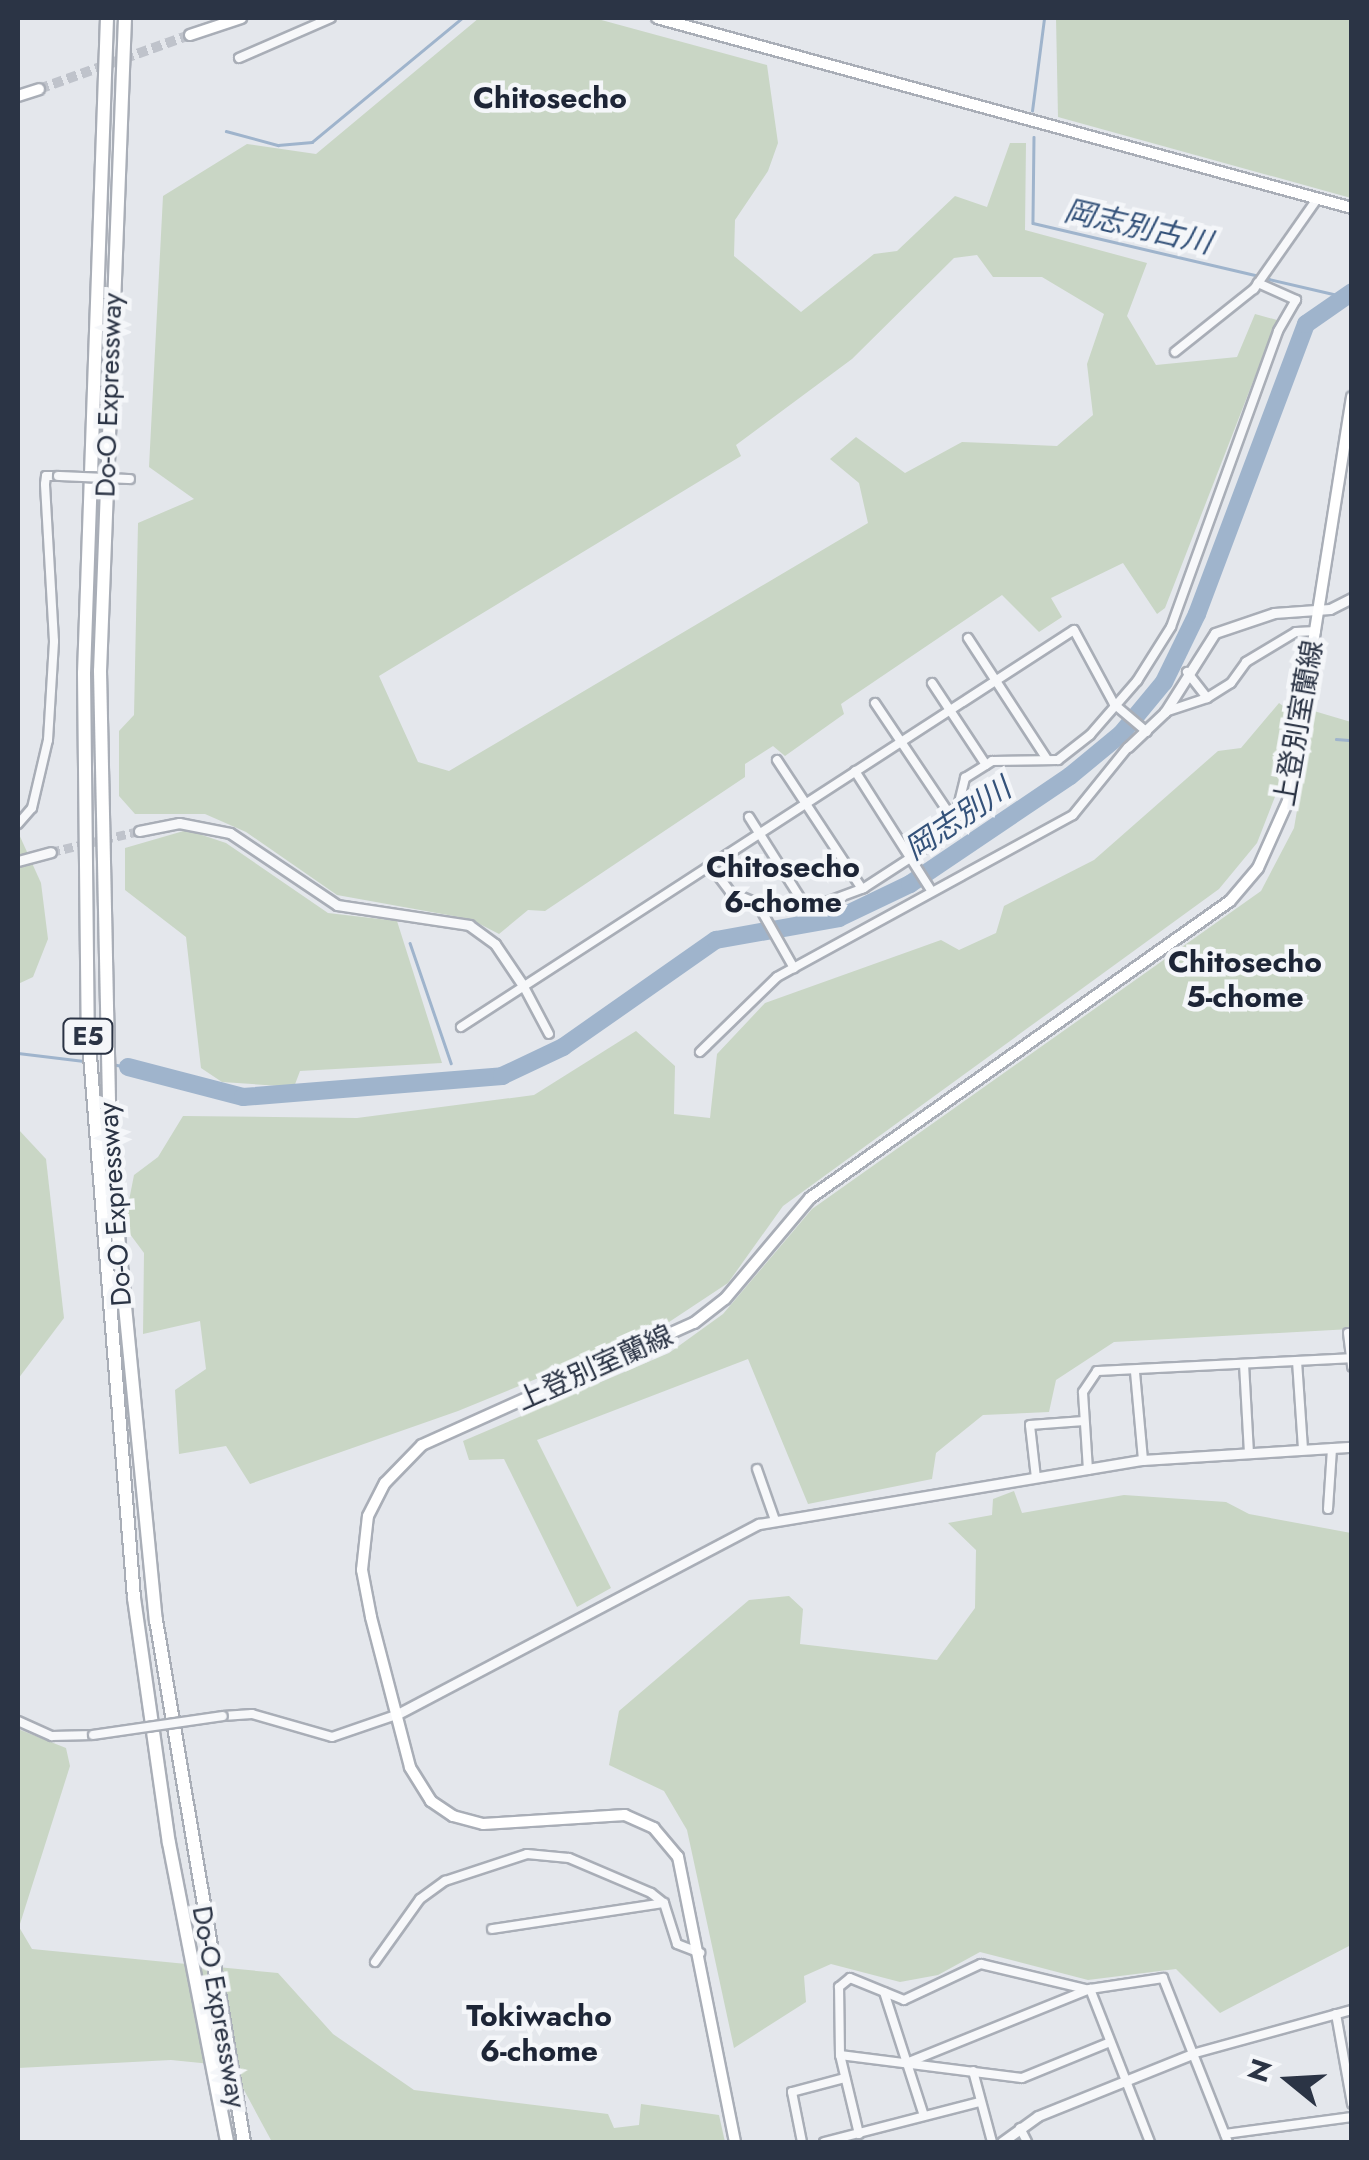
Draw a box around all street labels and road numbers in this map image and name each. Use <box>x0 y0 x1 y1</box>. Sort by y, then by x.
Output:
street label: Do-O Expressway <box>89 292 129 498</box>
street label: 上登別室蘭線 <box>1268 637 1330 809</box>
road number: E5 <box>61 1016 116 1056</box>
street label: Do-O Expressway <box>91 1101 139 1307</box>
street label: 上登別室蘭線 <box>511 1318 679 1418</box>
street label: Do-O Expressway <box>185 1903 253 2111</box>

